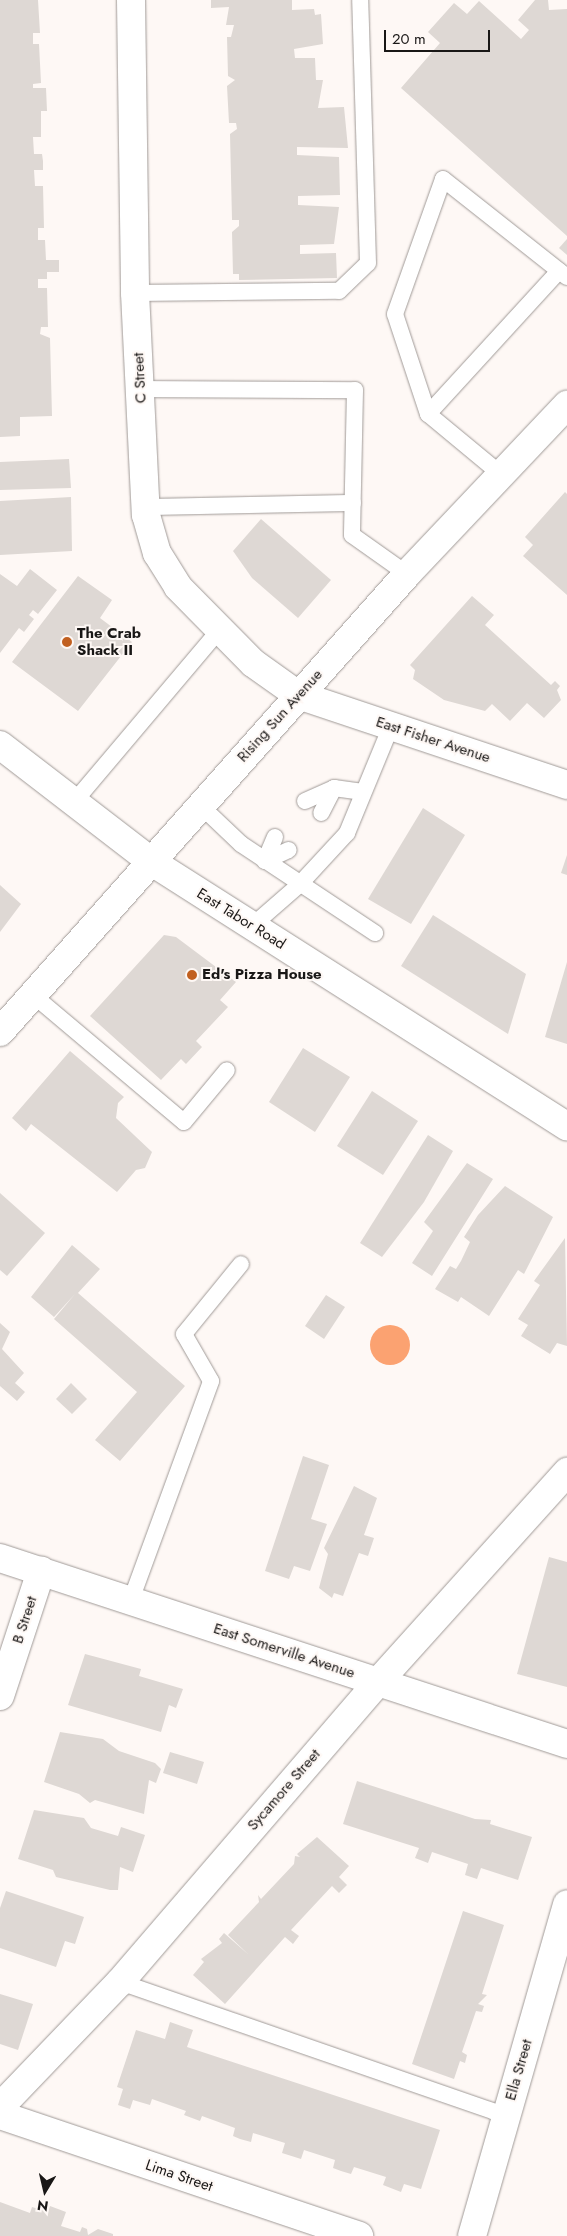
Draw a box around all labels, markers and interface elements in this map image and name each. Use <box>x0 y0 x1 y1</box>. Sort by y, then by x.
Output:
scale bar <box>387 20 493 52</box>
text: 20 m <box>392 28 426 50</box>
street label: C Street <box>130 352 150 404</box>
place label: The Crab Shack II <box>77 624 141 659</box>
marker: The Crab Shack II <box>61 636 73 648</box>
street label: Rising Sun Avenue <box>234 666 326 766</box>
street label: East Fisher Avenue <box>374 713 492 767</box>
street label: East Tabor Road <box>193 885 289 953</box>
place label: Ed's Pizza House <box>202 966 322 984</box>
marker: Ed's Pizza House <box>186 969 198 981</box>
street label: B Street <box>9 1594 41 1646</box>
street label: East Somerville Avenue <box>211 1620 357 1682</box>
street label: Sycamore Street <box>244 1746 324 1834</box>
street label: Ella Street <box>502 2037 536 2103</box>
street label: Lima Street <box>143 2156 215 2196</box>
north arrow <box>20 2166 70 2216</box>
text: N <box>36 2195 50 2217</box>

